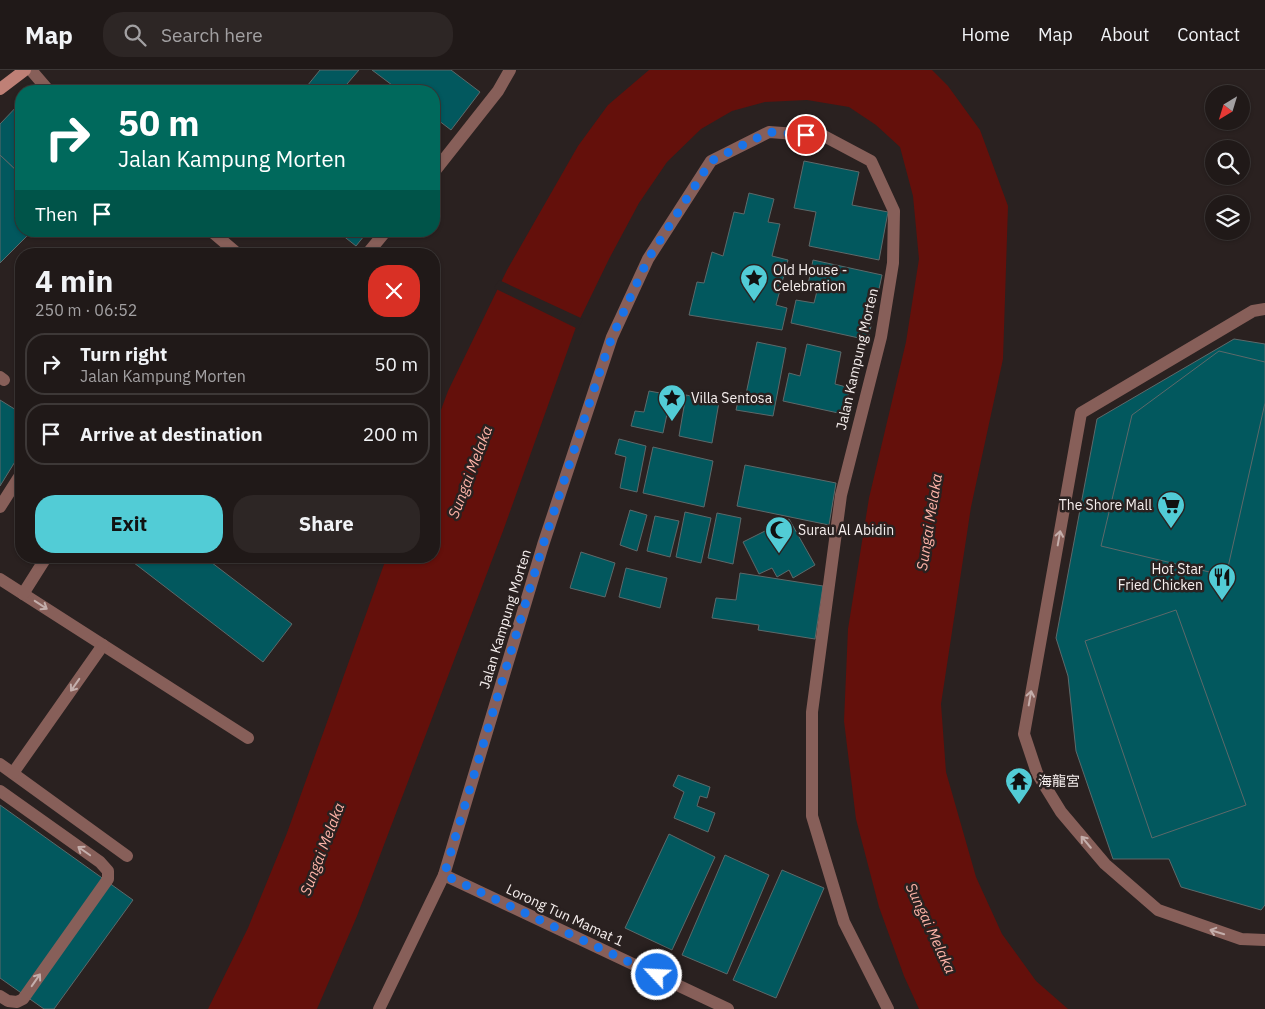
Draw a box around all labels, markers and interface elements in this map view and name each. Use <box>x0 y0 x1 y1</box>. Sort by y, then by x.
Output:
search box <box>103 12 453 57</box>
text: Map <box>25 19 73 51</box>
icon: search <box>121 21 149 49</box>
text: Search here <box>161 23 263 47</box>
text: Home <box>962 23 1010 46</box>
text: Map <box>1038 23 1073 46</box>
text: About <box>1101 23 1149 46</box>
text: Contact <box>1177 23 1240 46</box>
north arrow <box>1205 85 1250 130</box>
map controls <box>1205 85 1250 240</box>
text: 50 m <box>118 100 200 146</box>
icon: right <box>35 105 100 170</box>
pin <box>785 114 827 156</box>
icon: arrive <box>792 121 820 149</box>
button: search <box>1205 140 1250 185</box>
text: Jalan Kampung Morten <box>118 144 346 173</box>
button: layers <box>1205 195 1250 240</box>
icon: arrive <box>88 200 116 228</box>
text: Then <box>35 202 78 226</box>
text: 4 min <box>35 261 113 300</box>
place label: Old House - Celebration <box>773 261 847 295</box>
place icon: Old House - Celebration <box>739 263 769 302</box>
button: close <box>368 265 420 317</box>
street label: Jalan Kampung Morten <box>832 286 882 432</box>
text: 250 m · 06:52 <box>35 300 137 320</box>
text: Turn right <box>80 342 167 366</box>
icon: right <box>37 350 65 378</box>
text: 50 m <box>374 352 418 376</box>
text: Jalan Kampung Morten <box>80 366 246 386</box>
place icon: Villa Sentosa <box>657 383 687 422</box>
place label: Villa Sentosa <box>691 389 773 407</box>
icon: arrive <box>37 420 65 448</box>
text: Arrive at destination <box>80 422 263 446</box>
text: 200 m <box>363 422 418 446</box>
water label: Sungai Melaka <box>444 423 496 521</box>
water label: Sungai Melaka <box>912 472 946 572</box>
supermarket icon: The Shore Mall <box>1156 490 1186 529</box>
button: Exit <box>35 495 223 553</box>
button: Share <box>233 495 420 553</box>
place label: The Shore Mall <box>1059 496 1152 514</box>
mosque icon: Surau Al Abidin <box>764 515 794 554</box>
place label: Surau Al Abidin <box>798 521 894 539</box>
one-way arrow <box>1054 531 1064 547</box>
street label: Jalan Kampung Morten <box>475 547 535 691</box>
place label: Hot Star Fried Chicken <box>1118 560 1203 594</box>
restaurant icon: Hot Star Fried Chicken <box>1207 562 1237 601</box>
one-way arrow <box>34 600 48 610</box>
one-way arrow <box>70 678 80 692</box>
one-way arrow <box>1026 691 1035 707</box>
temple icon: 海龍宮 <box>1004 766 1034 805</box>
place label: 海龍宮 <box>1038 772 1080 790</box>
water label: Sungai Melaka <box>296 800 348 898</box>
one-way arrow <box>1081 836 1092 849</box>
one-way arrow <box>78 846 92 856</box>
street label: Lorong Tun Mamat 1 <box>503 880 627 950</box>
water label: Sungai Melaka <box>902 880 960 977</box>
one-way arrow <box>1210 927 1226 936</box>
position arrow <box>630 948 682 1000</box>
one-way arrow <box>31 973 41 987</box>

